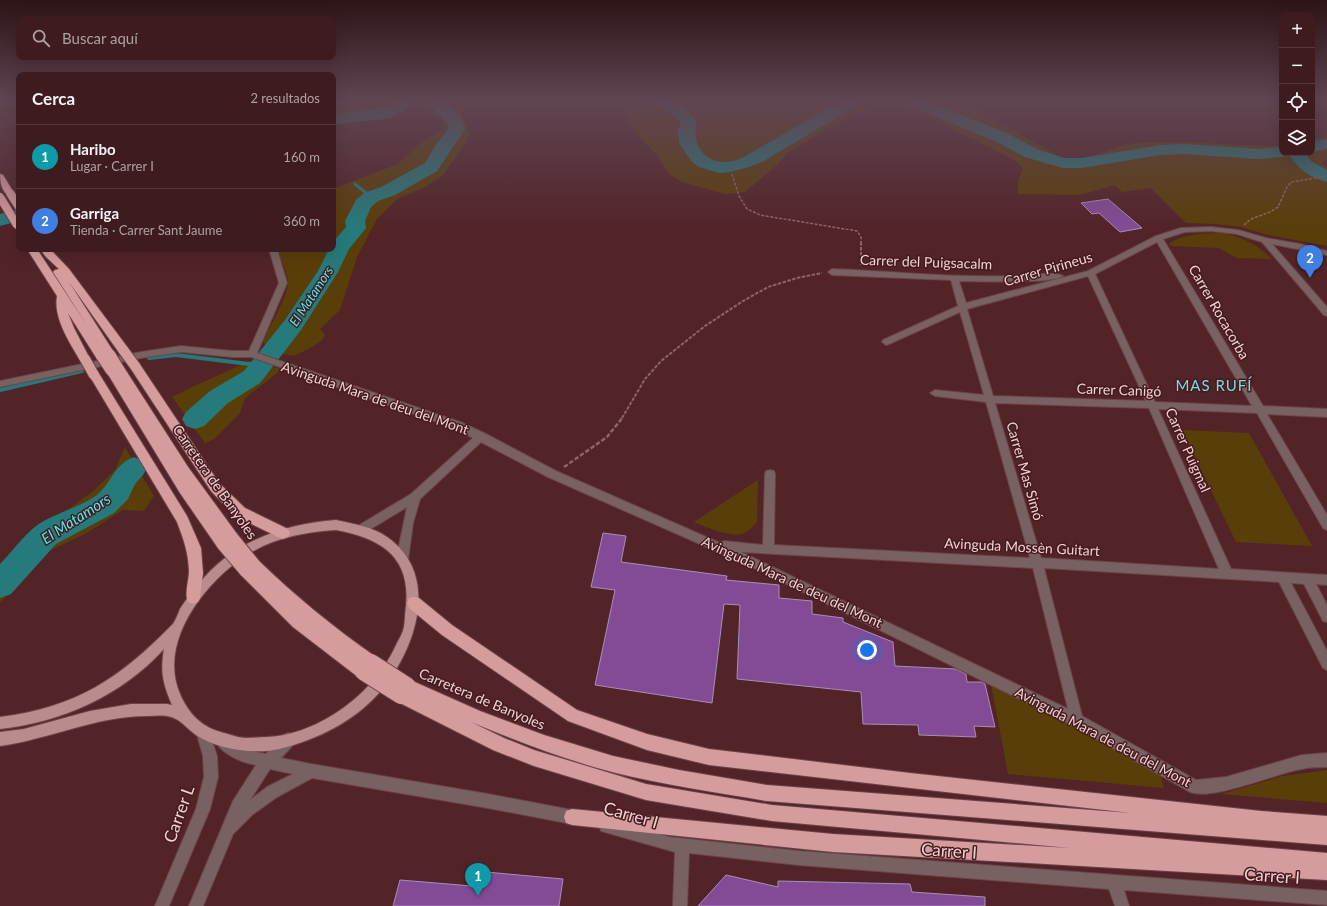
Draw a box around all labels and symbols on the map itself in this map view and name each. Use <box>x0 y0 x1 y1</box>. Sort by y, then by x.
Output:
pin: 2 <box>1297 245 1323 278</box>
street label: Carrer Pirineus <box>1002 248 1094 289</box>
street label: Carrer del Puigsacalm <box>860 251 992 272</box>
street label: Carrer Rocacorba <box>1186 261 1253 362</box>
water label: El Matamors <box>286 263 336 329</box>
street label: Avinguda Mara de deu del Mont <box>279 357 471 438</box>
district label: MAS RUFÍ <box>1175 376 1253 394</box>
street label: Carrer Canigó <box>1076 380 1162 399</box>
street label: Carrer Puigmal <box>1162 405 1215 495</box>
street label: Carrer Mas Simó <box>1003 420 1048 522</box>
street label: Carretera de Banyoles <box>170 421 261 542</box>
water label: El Matamors <box>38 489 113 547</box>
street label: Avinguda Mara de deu del Mont <box>699 532 885 631</box>
street label: Avinguda Mossèn Guitart <box>944 534 1100 559</box>
your location <box>857 640 877 660</box>
street label: Carretera de Banyoles <box>416 664 548 733</box>
street label: Avinguda Mara de deu del Mont <box>1012 683 1194 790</box>
street label: Carrer L <box>158 782 199 845</box>
street label: Carrer I <box>601 797 661 832</box>
street label: Carrer I <box>920 838 978 863</box>
pin: 1 <box>465 863 491 896</box>
street label: Carrer I <box>1243 863 1301 888</box>

